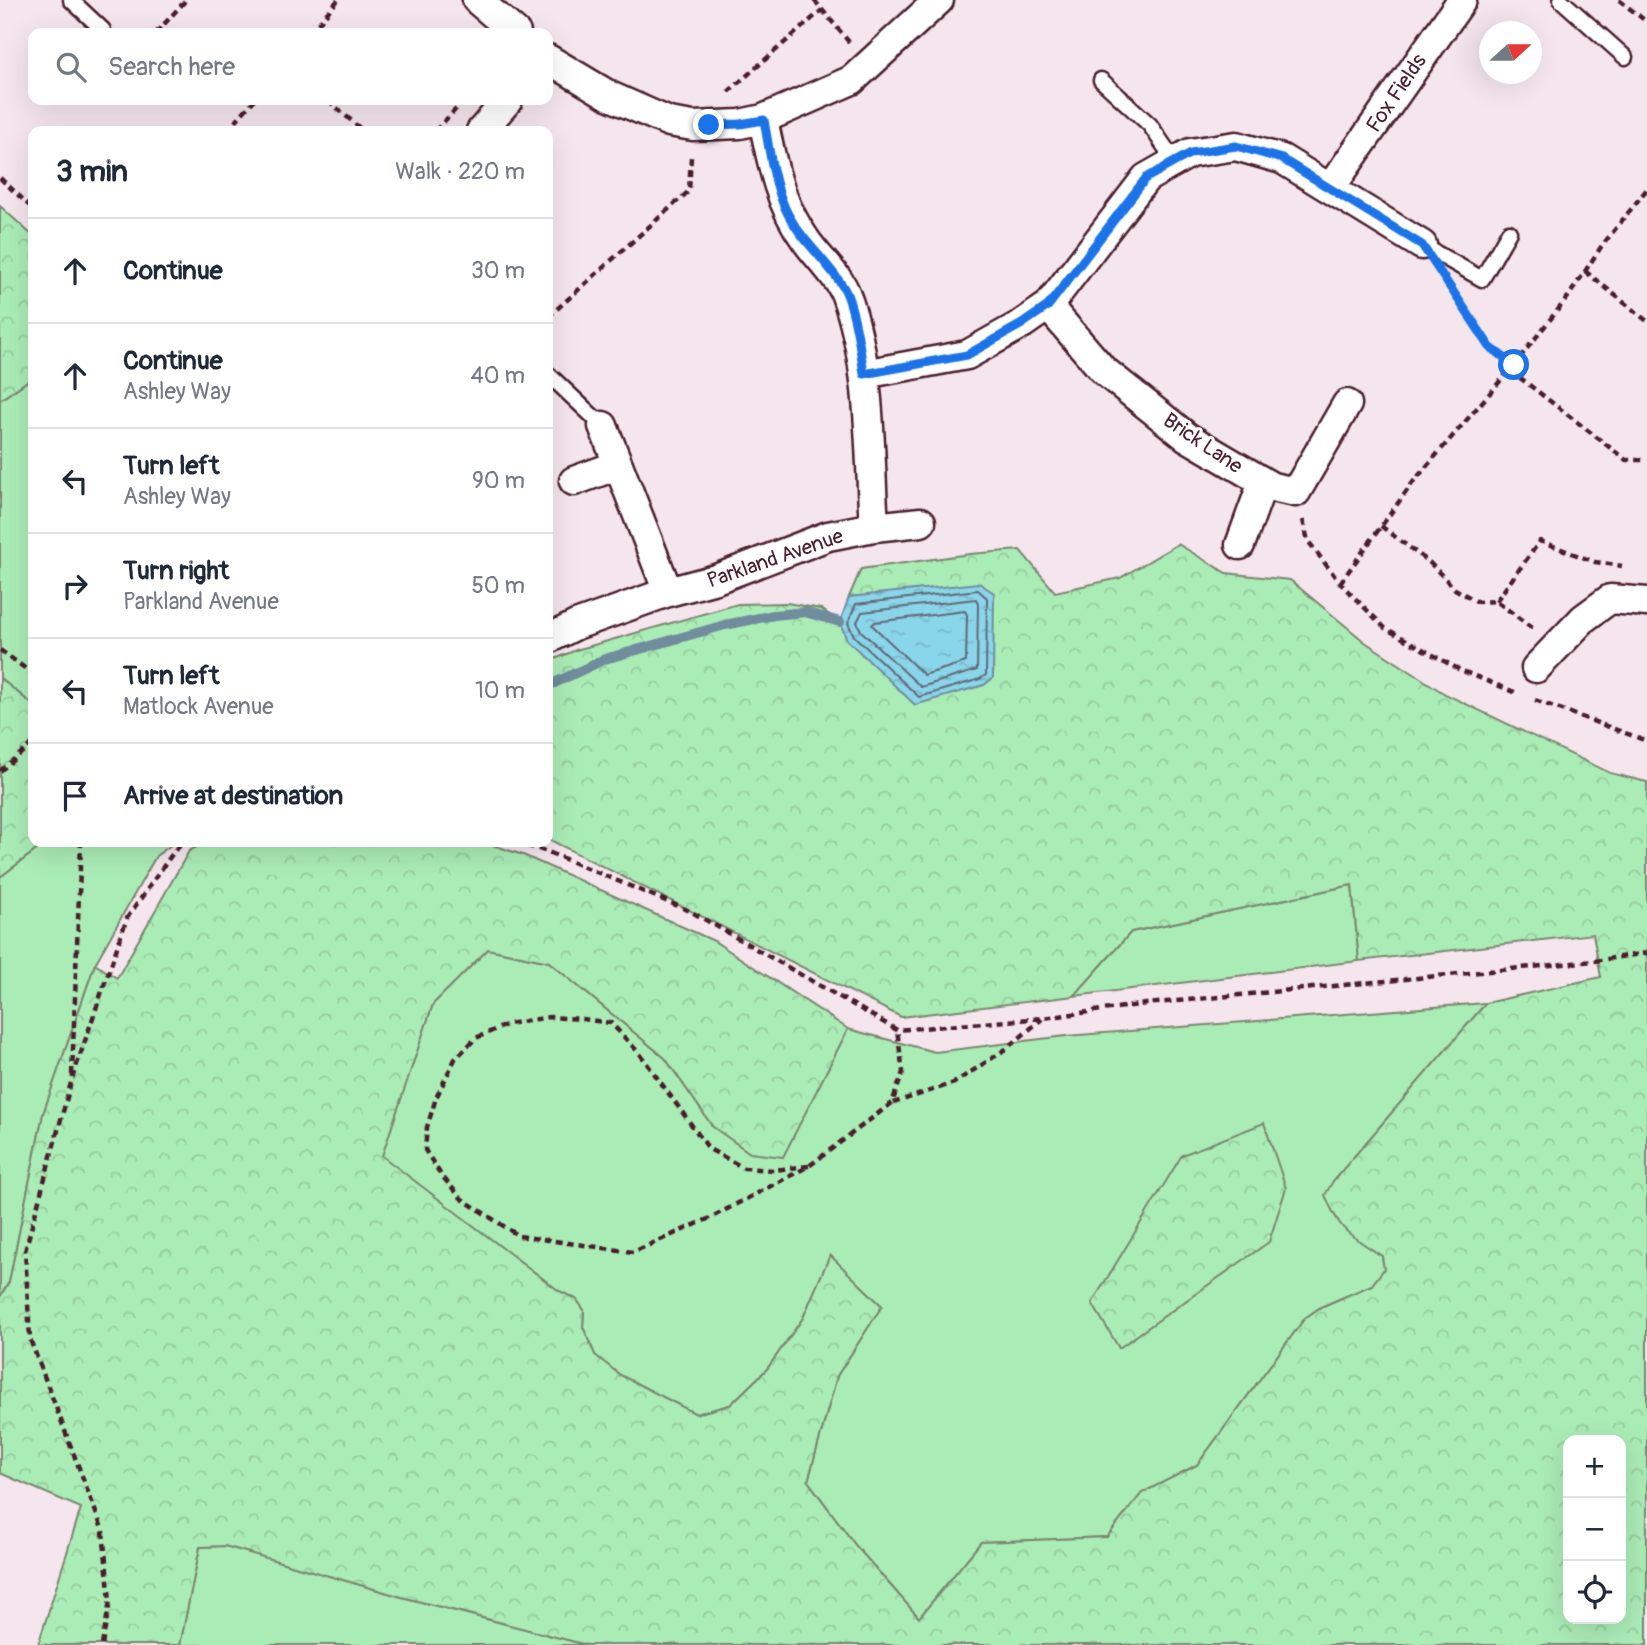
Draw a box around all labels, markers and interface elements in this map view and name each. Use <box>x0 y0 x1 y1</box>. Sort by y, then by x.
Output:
north arrow <box>1479 21 1542 84</box>
search box <box>28 28 553 105</box>
icon: search <box>52 48 90 86</box>
street label: Fox Fields <box>1360 48 1433 138</box>
text: Search here <box>108 51 235 83</box>
route end <box>693 109 724 140</box>
text: 3 min <box>56 153 128 190</box>
text: Walk · 220 m <box>395 157 525 186</box>
icon: ahead <box>56 252 94 290</box>
text: Continue <box>123 255 223 287</box>
text: 30 m <box>471 256 525 285</box>
text: Continue <box>123 345 223 377</box>
route start <box>1498 349 1529 380</box>
icon: ahead <box>56 357 94 395</box>
text: 40 m <box>471 361 525 390</box>
text: Ashley Way <box>123 377 231 406</box>
street label: Brick Lane <box>1158 407 1248 480</box>
text: Turn left <box>123 450 219 482</box>
icon: left <box>56 462 94 500</box>
text: 90 m <box>472 466 525 495</box>
text: Ashley Way <box>123 482 231 511</box>
street label: Parkland Avenue <box>704 522 847 594</box>
text: Turn right <box>123 555 229 587</box>
icon: right <box>56 567 94 605</box>
text: 50 m <box>471 571 525 600</box>
text: Parkland Avenue <box>123 587 279 616</box>
text: Turn left <box>123 660 219 692</box>
icon: left <box>56 672 94 710</box>
text: 10 m <box>475 676 525 705</box>
text: Matlock Avenue <box>123 692 274 721</box>
icon: arrive <box>56 777 94 815</box>
text: Arrive at destination <box>123 780 343 812</box>
map controls <box>1563 1435 1626 1624</box>
button: + <box>1563 1435 1626 1498</box>
button: − <box>1563 1498 1626 1561</box>
button: locate <box>1563 1561 1626 1624</box>

